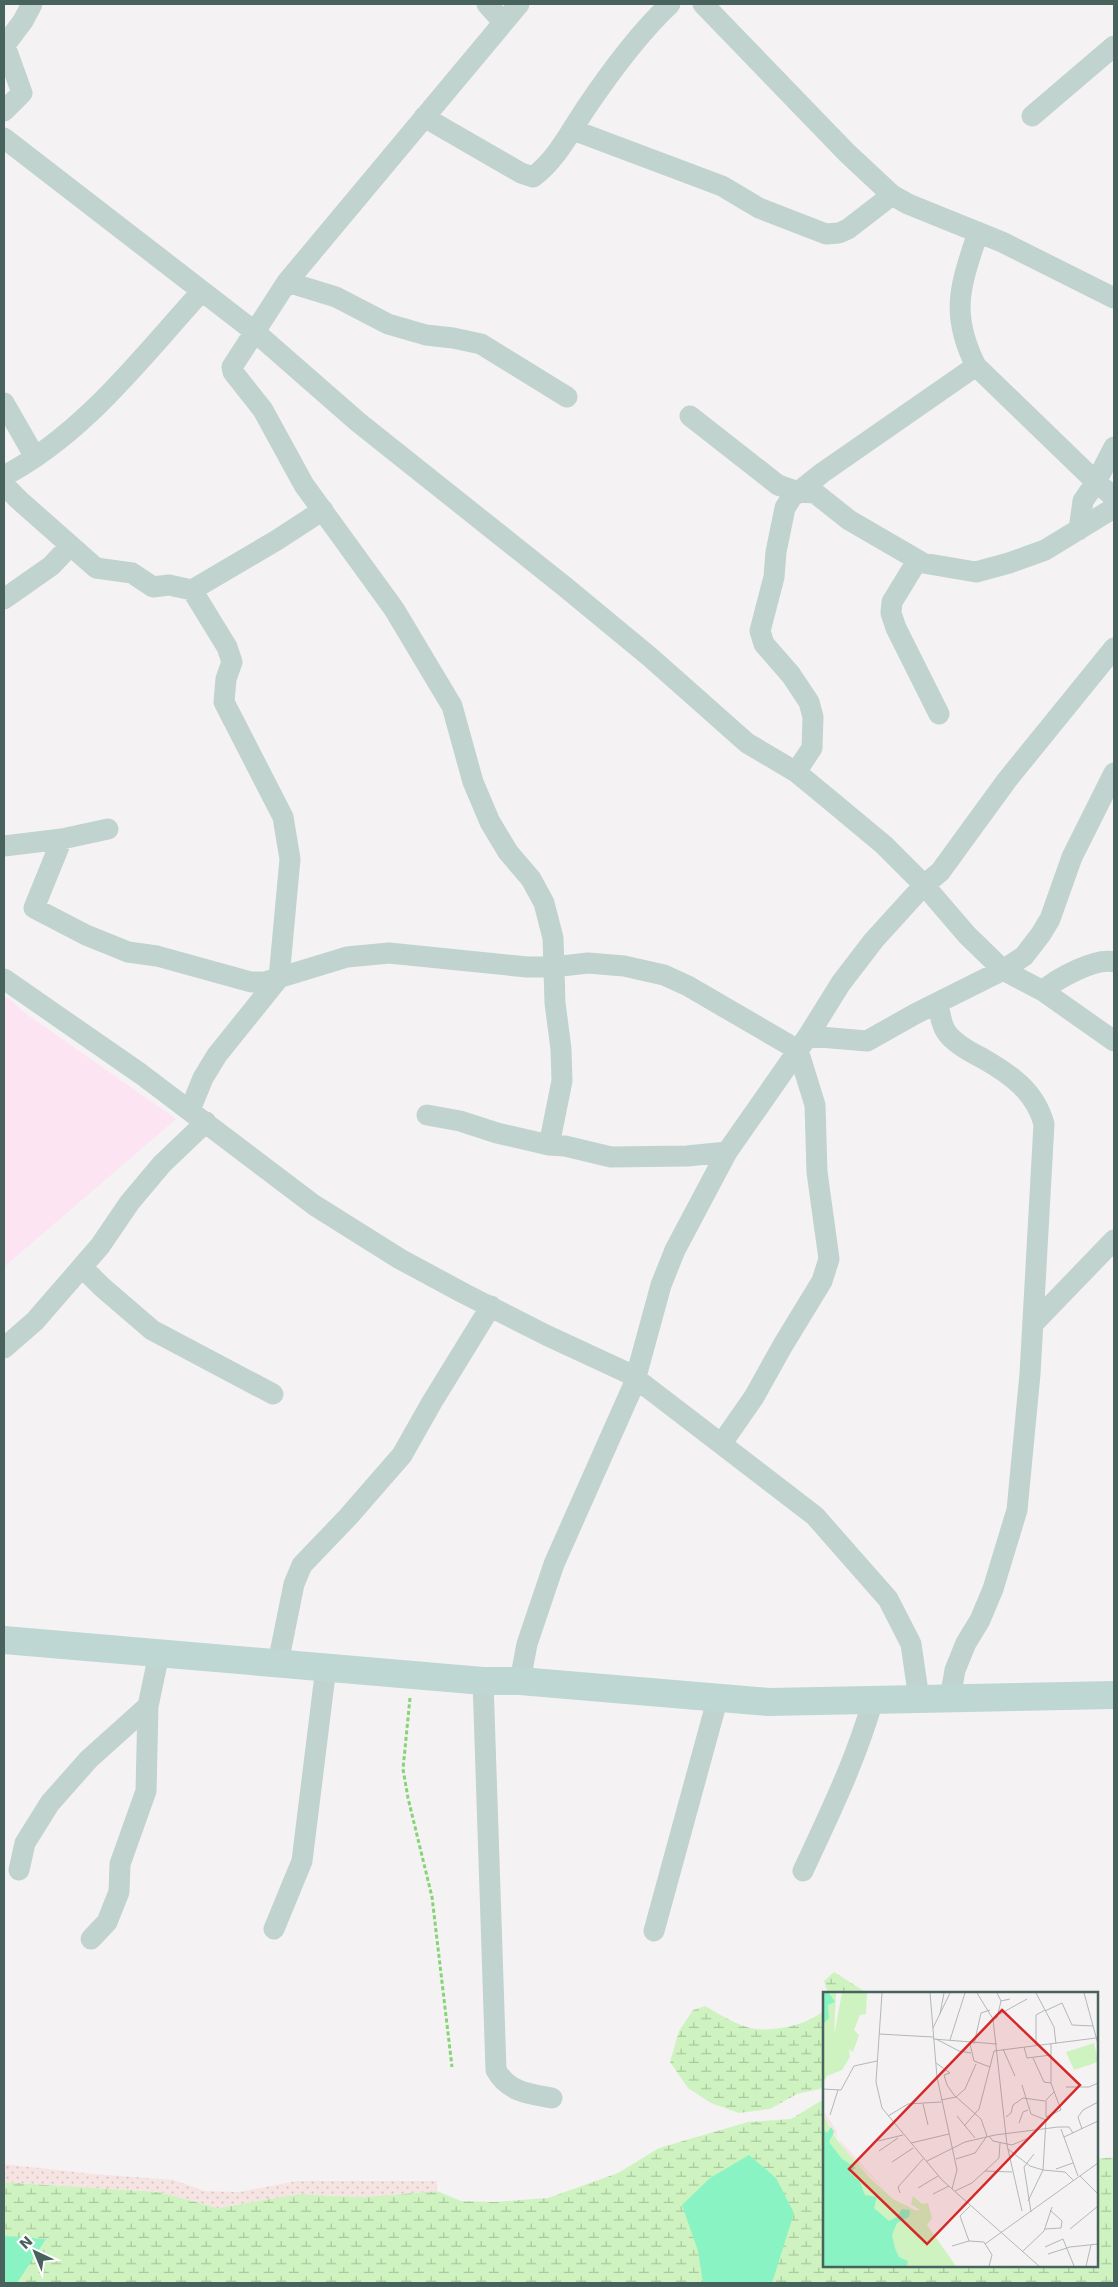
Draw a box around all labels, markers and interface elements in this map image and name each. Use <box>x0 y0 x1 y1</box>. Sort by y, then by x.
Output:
inset map <box>823 1992 1098 2267</box>
north arrow <box>10 2227 60 2277</box>
text: N <box>16 2233 36 2252</box>

